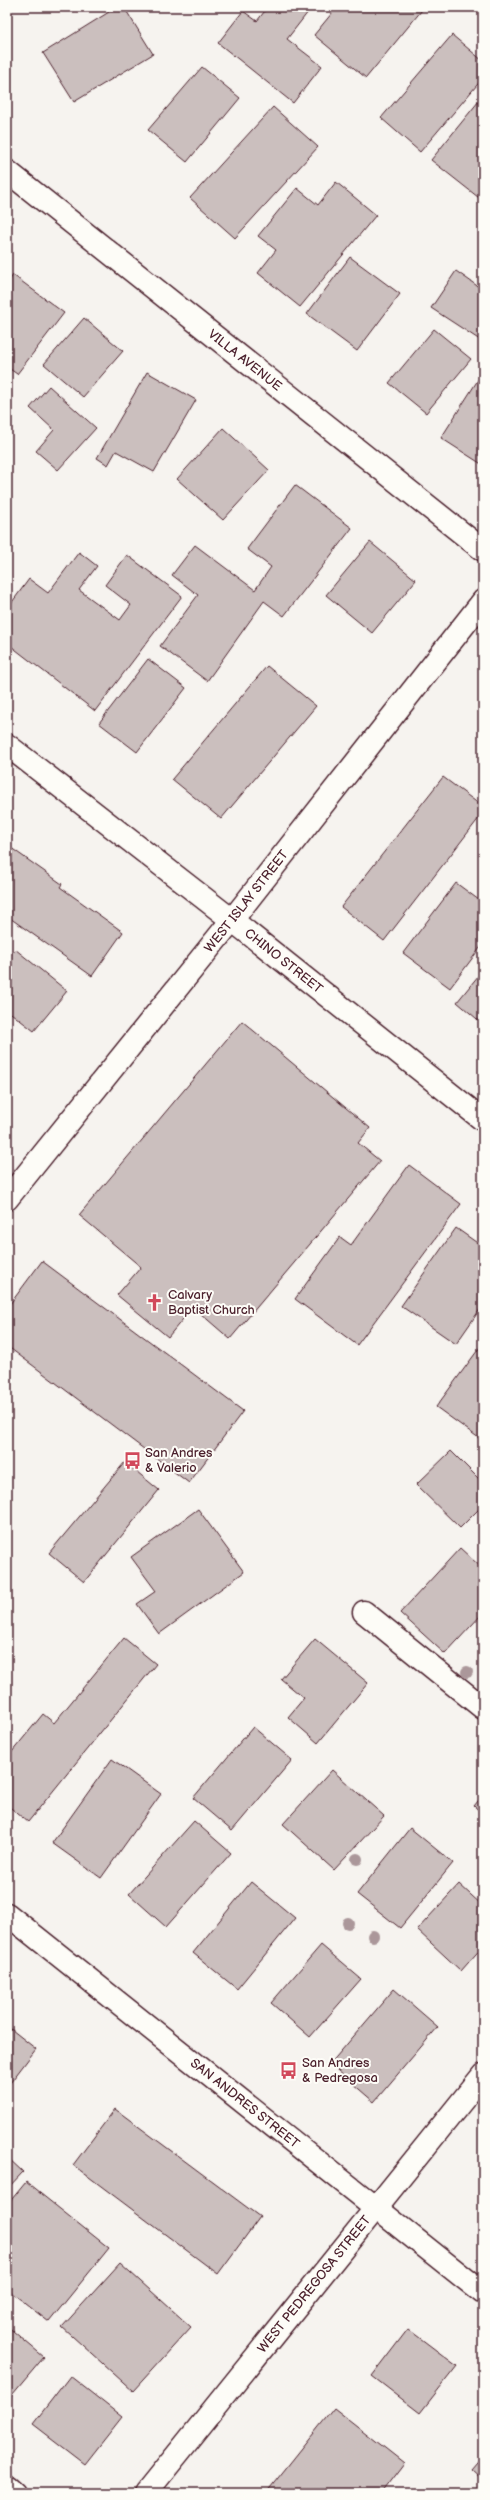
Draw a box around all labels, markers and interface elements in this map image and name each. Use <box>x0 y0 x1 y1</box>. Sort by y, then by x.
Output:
street label: VILLA AVENUE <box>205 326 285 395</box>
street label: WEST ISLAY STREET <box>201 847 292 956</box>
street label: CHINO STREET <box>241 925 326 997</box>
place label: Calvary Baptist Church <box>168 1287 255 1318</box>
church icon: Calvary Baptist Church <box>145 1292 165 1312</box>
place label: San Andres & Valerio <box>145 1445 213 1476</box>
bus stop icon: San Andres & Valerio <box>122 1450 142 1470</box>
street label: SAN ANDRES STREET <box>187 2055 303 2152</box>
place label: San Andres & Pedregosa <box>302 2055 378 2086</box>
bus stop icon: San Andres & Pedregosa <box>279 2060 299 2080</box>
street label: WEST PEDREGOSA STREET <box>254 2212 374 2356</box>

